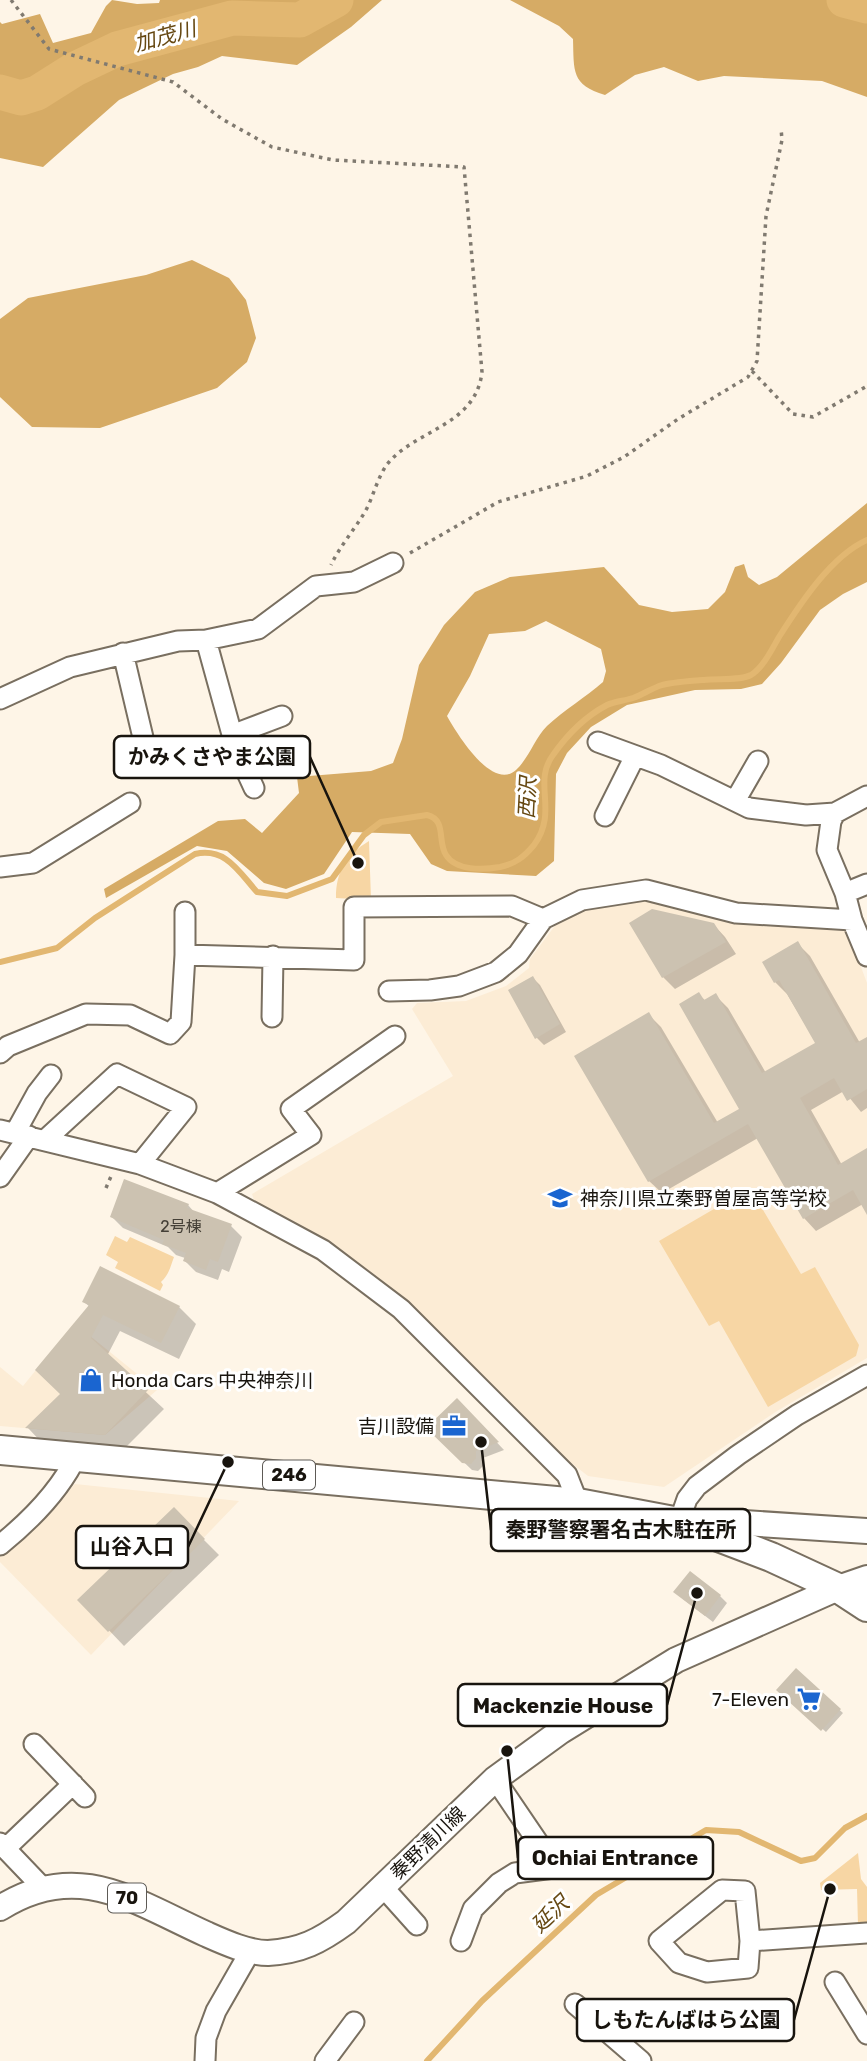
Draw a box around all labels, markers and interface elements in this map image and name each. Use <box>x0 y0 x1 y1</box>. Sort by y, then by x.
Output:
water label: 加茂川 <box>131 15 201 56</box>
callout: かみくさやま公園 <box>114 736 310 778</box>
text: かみくさやま公園 <box>128 744 296 769</box>
water label: 西沢 <box>513 773 541 820</box>
school or university icon: 神奈川県立秦野曽屋高等学校 <box>546 1184 574 1212</box>
place label: 神奈川県立秦野曽屋高等学校 <box>580 1187 827 1210</box>
house number: 2号棟 <box>160 1217 202 1236</box>
shop icon: Honda Cars 中央神奈川 <box>77 1366 105 1394</box>
place label: Honda Cars 中央神奈川 <box>111 1369 313 1392</box>
office icon: 吉川設備 <box>440 1412 468 1440</box>
place label: 吉川設備 <box>358 1415 434 1438</box>
road number: 246 <box>263 1460 315 1490</box>
callout: 秦野警察署名古木駐在所 <box>491 1509 750 1551</box>
text: 秦野警察署名古木駐在所 <box>506 1517 737 1542</box>
callout: 山谷入口 <box>76 1526 188 1568</box>
text: 山谷入口 <box>90 1534 174 1559</box>
callout: Mackenzie House <box>458 1684 667 1726</box>
supermarket icon: 7-Eleven <box>795 1685 823 1713</box>
place label: 7-Eleven <box>712 1688 789 1711</box>
text: Mackenzie House <box>473 1693 653 1718</box>
street label: 秦野清川線 <box>386 1802 470 1884</box>
callout: Ochiai Entrance <box>518 1837 713 1879</box>
text: Ochiai Entrance <box>532 1845 698 1870</box>
road number: 70 <box>108 1884 146 1912</box>
water label: 延沢 <box>526 1888 576 1937</box>
callout: しもたんばはら公園 <box>577 1999 794 2041</box>
text: しもたんばはら公園 <box>592 2007 781 2032</box>

